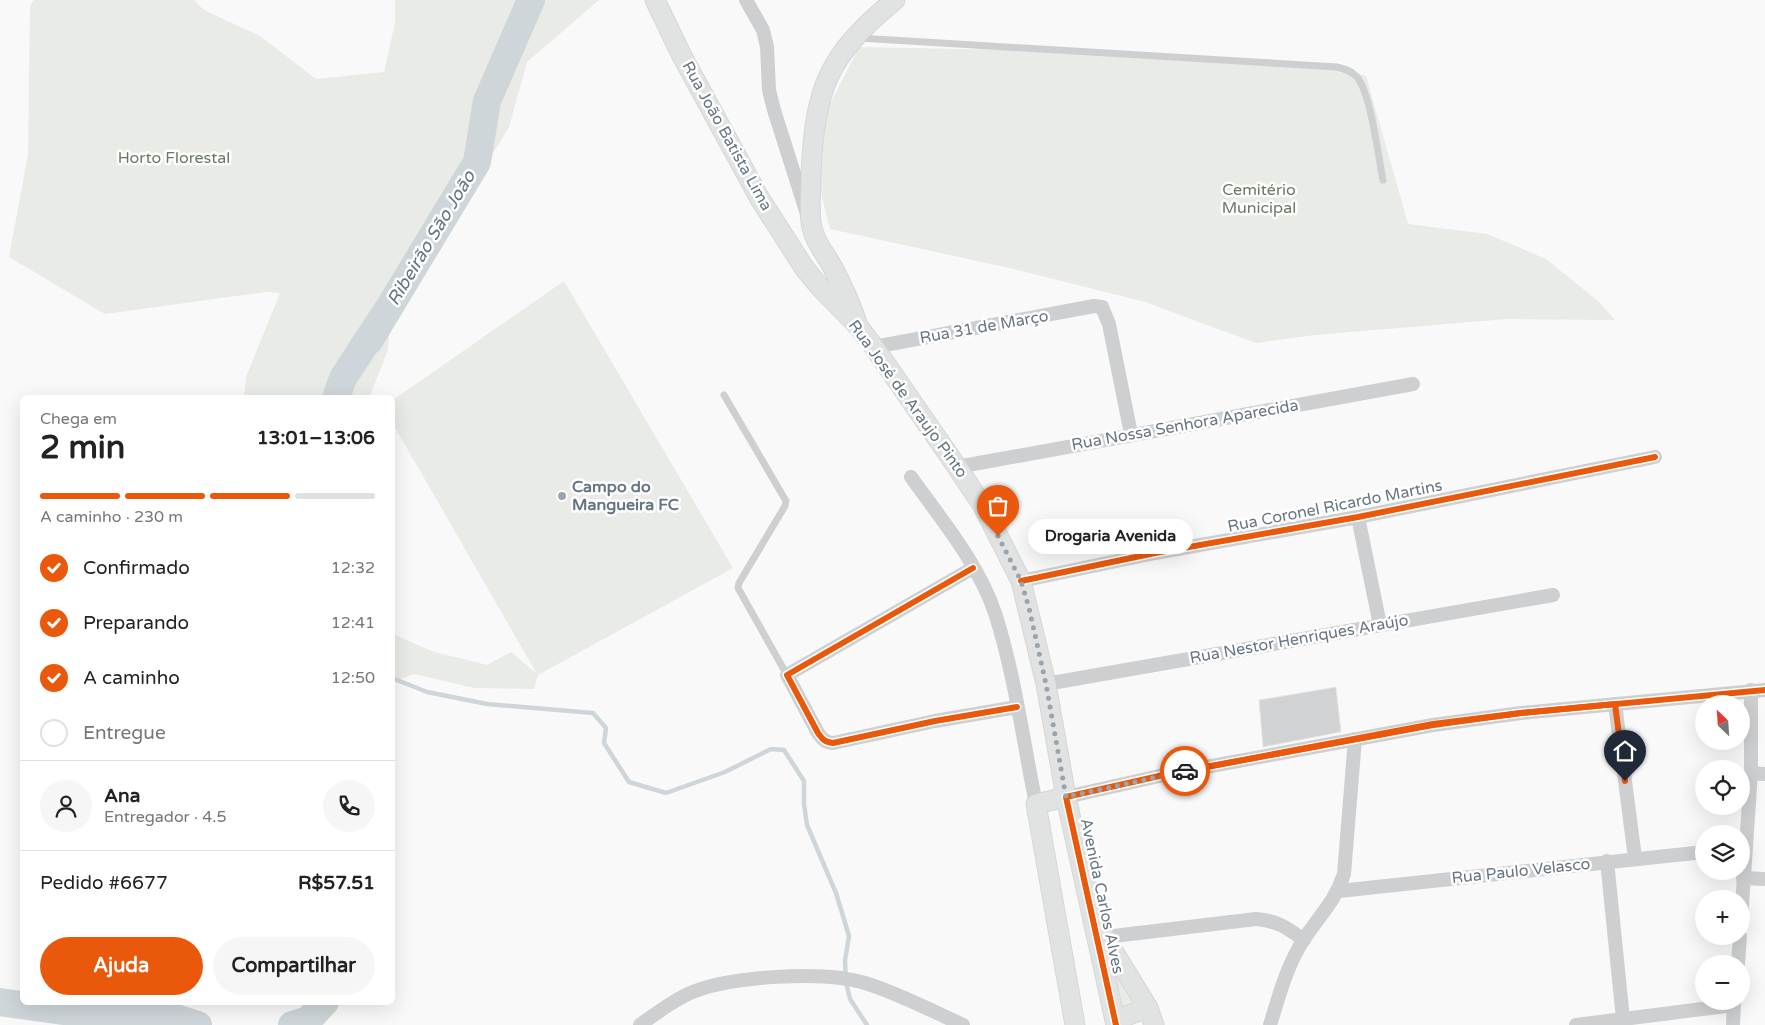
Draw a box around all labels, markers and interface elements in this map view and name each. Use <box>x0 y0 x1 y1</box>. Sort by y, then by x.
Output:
street label: Rua João Batista Lima <box>678 58 776 214</box>
park label: Horto Florestal <box>118 148 230 168</box>
water label: Ribeirão São João <box>382 166 480 309</box>
park label: Cemitério Municipal <box>1222 180 1296 218</box>
street label: Rua 31 de Março <box>918 306 1050 348</box>
street label: Rua José de Araujo Pinto <box>844 316 972 482</box>
street label: Rua Nossa Senhora Aparecida <box>1070 395 1300 455</box>
text: Chega em <box>40 409 117 429</box>
text: 13:01–13:06 <box>257 427 375 449</box>
text: 2 min <box>40 429 125 467</box>
street label: Rua Coronel Ricardo Martins <box>1226 475 1444 537</box>
place label: Campo do Mangueira FC <box>572 477 679 515</box>
pin <box>977 485 1019 536</box>
marker: Campo do Mangueira FC <box>556 490 568 502</box>
icon: bag <box>984 492 1012 520</box>
text: A caminho · 230 m <box>40 507 183 527</box>
callout: Drogaria Avenida <box>1028 518 1193 554</box>
text: Drogaria Avenida <box>1045 526 1176 546</box>
icon: check <box>40 554 68 582</box>
text: Confirmado <box>83 557 190 579</box>
text: 12:32 <box>331 558 375 578</box>
icon: check <box>40 609 68 637</box>
street label: Rua Nestor Henriques Araújo <box>1188 610 1410 668</box>
text: Preparando <box>83 612 189 634</box>
text: 12:41 <box>331 613 375 633</box>
icon: check <box>40 664 68 692</box>
text: A caminho <box>83 667 180 689</box>
text: 12:50 <box>331 668 375 688</box>
north arrow <box>1695 695 1750 750</box>
map controls <box>1695 695 1750 1010</box>
text: Entregue <box>83 722 166 744</box>
pin <box>1604 730 1646 781</box>
icon: home <box>1611 737 1639 765</box>
courier <box>1160 746 1210 796</box>
icon: car <box>1171 757 1199 785</box>
button: locate <box>1695 760 1750 815</box>
button: person <box>40 780 92 832</box>
button: phone <box>323 780 375 832</box>
text: Ana <box>104 785 140 807</box>
text: Entregador · 4.5 <box>104 807 226 827</box>
street label: Avenida Carlos Alves <box>1076 816 1128 976</box>
button: layers <box>1695 825 1750 880</box>
street label: Rua Paulo Velasco <box>1451 854 1591 888</box>
text: Pedido #6677 <box>40 872 168 894</box>
text: R$57.51 <box>298 872 375 894</box>
button: + <box>1695 890 1750 945</box>
button: Ajuda <box>40 937 203 995</box>
button: Compartilhar <box>213 937 375 995</box>
button: − <box>1695 955 1750 1010</box>

